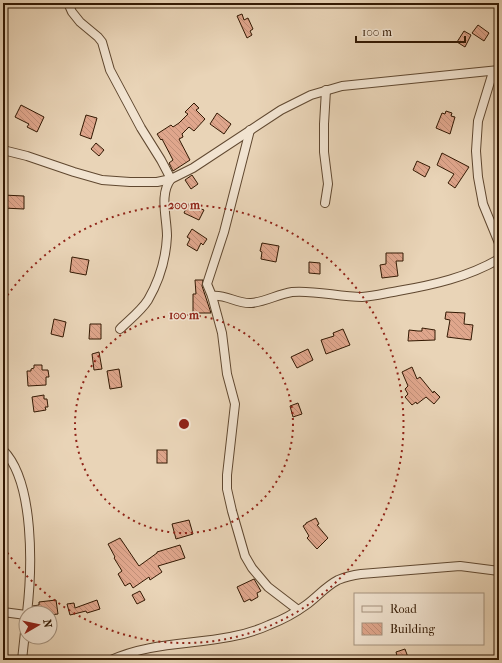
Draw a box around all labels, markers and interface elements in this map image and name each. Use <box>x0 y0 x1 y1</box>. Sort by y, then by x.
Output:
scale bar <box>356 18 465 44</box>
text: 100 m <box>362 25 392 39</box>
text: 200 m <box>168 198 201 212</box>
text: 100 m <box>169 308 200 322</box>
centre of rings <box>177 417 191 431</box>
legend <box>354 593 484 645</box>
text: Road <box>390 602 417 616</box>
north arrow <box>18 605 58 645</box>
text: N <box>40 618 55 629</box>
text: Building <box>390 622 435 636</box>

